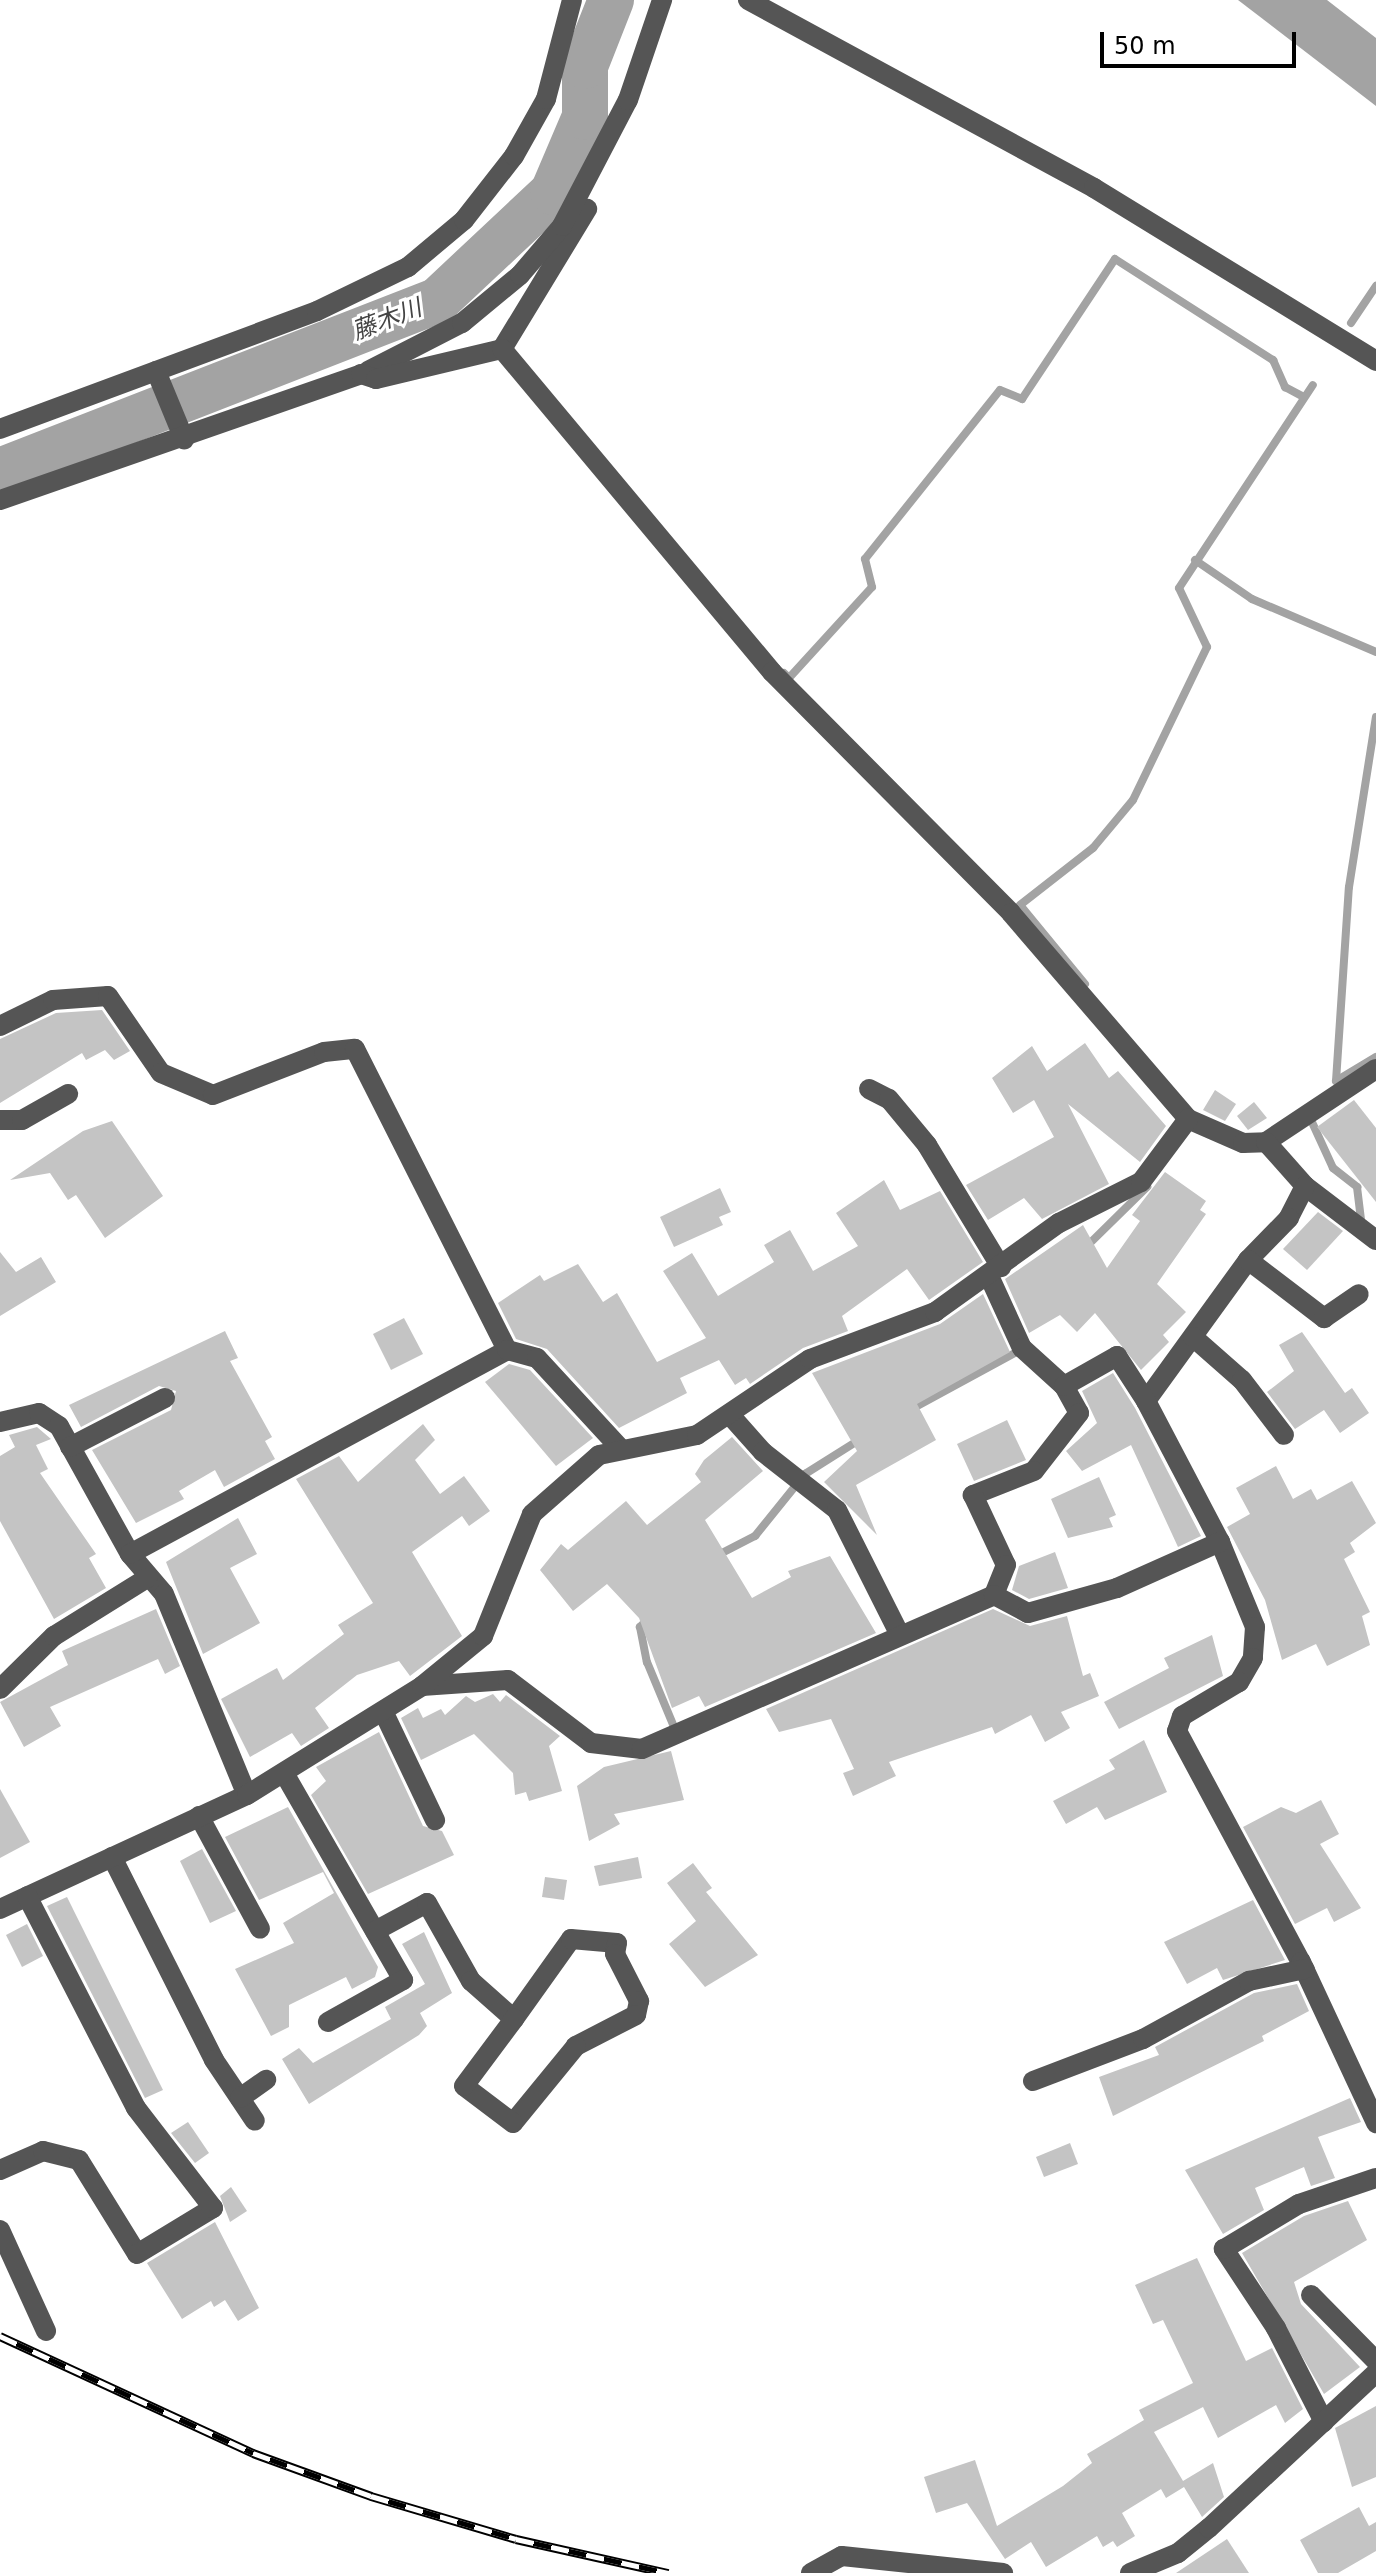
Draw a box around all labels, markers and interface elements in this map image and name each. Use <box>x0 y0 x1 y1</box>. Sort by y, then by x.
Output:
scale bar <box>1104 16 1300 66</box>
text: 50 m <box>1114 32 1176 60</box>
water label: 藤木川 <box>348 294 426 346</box>

